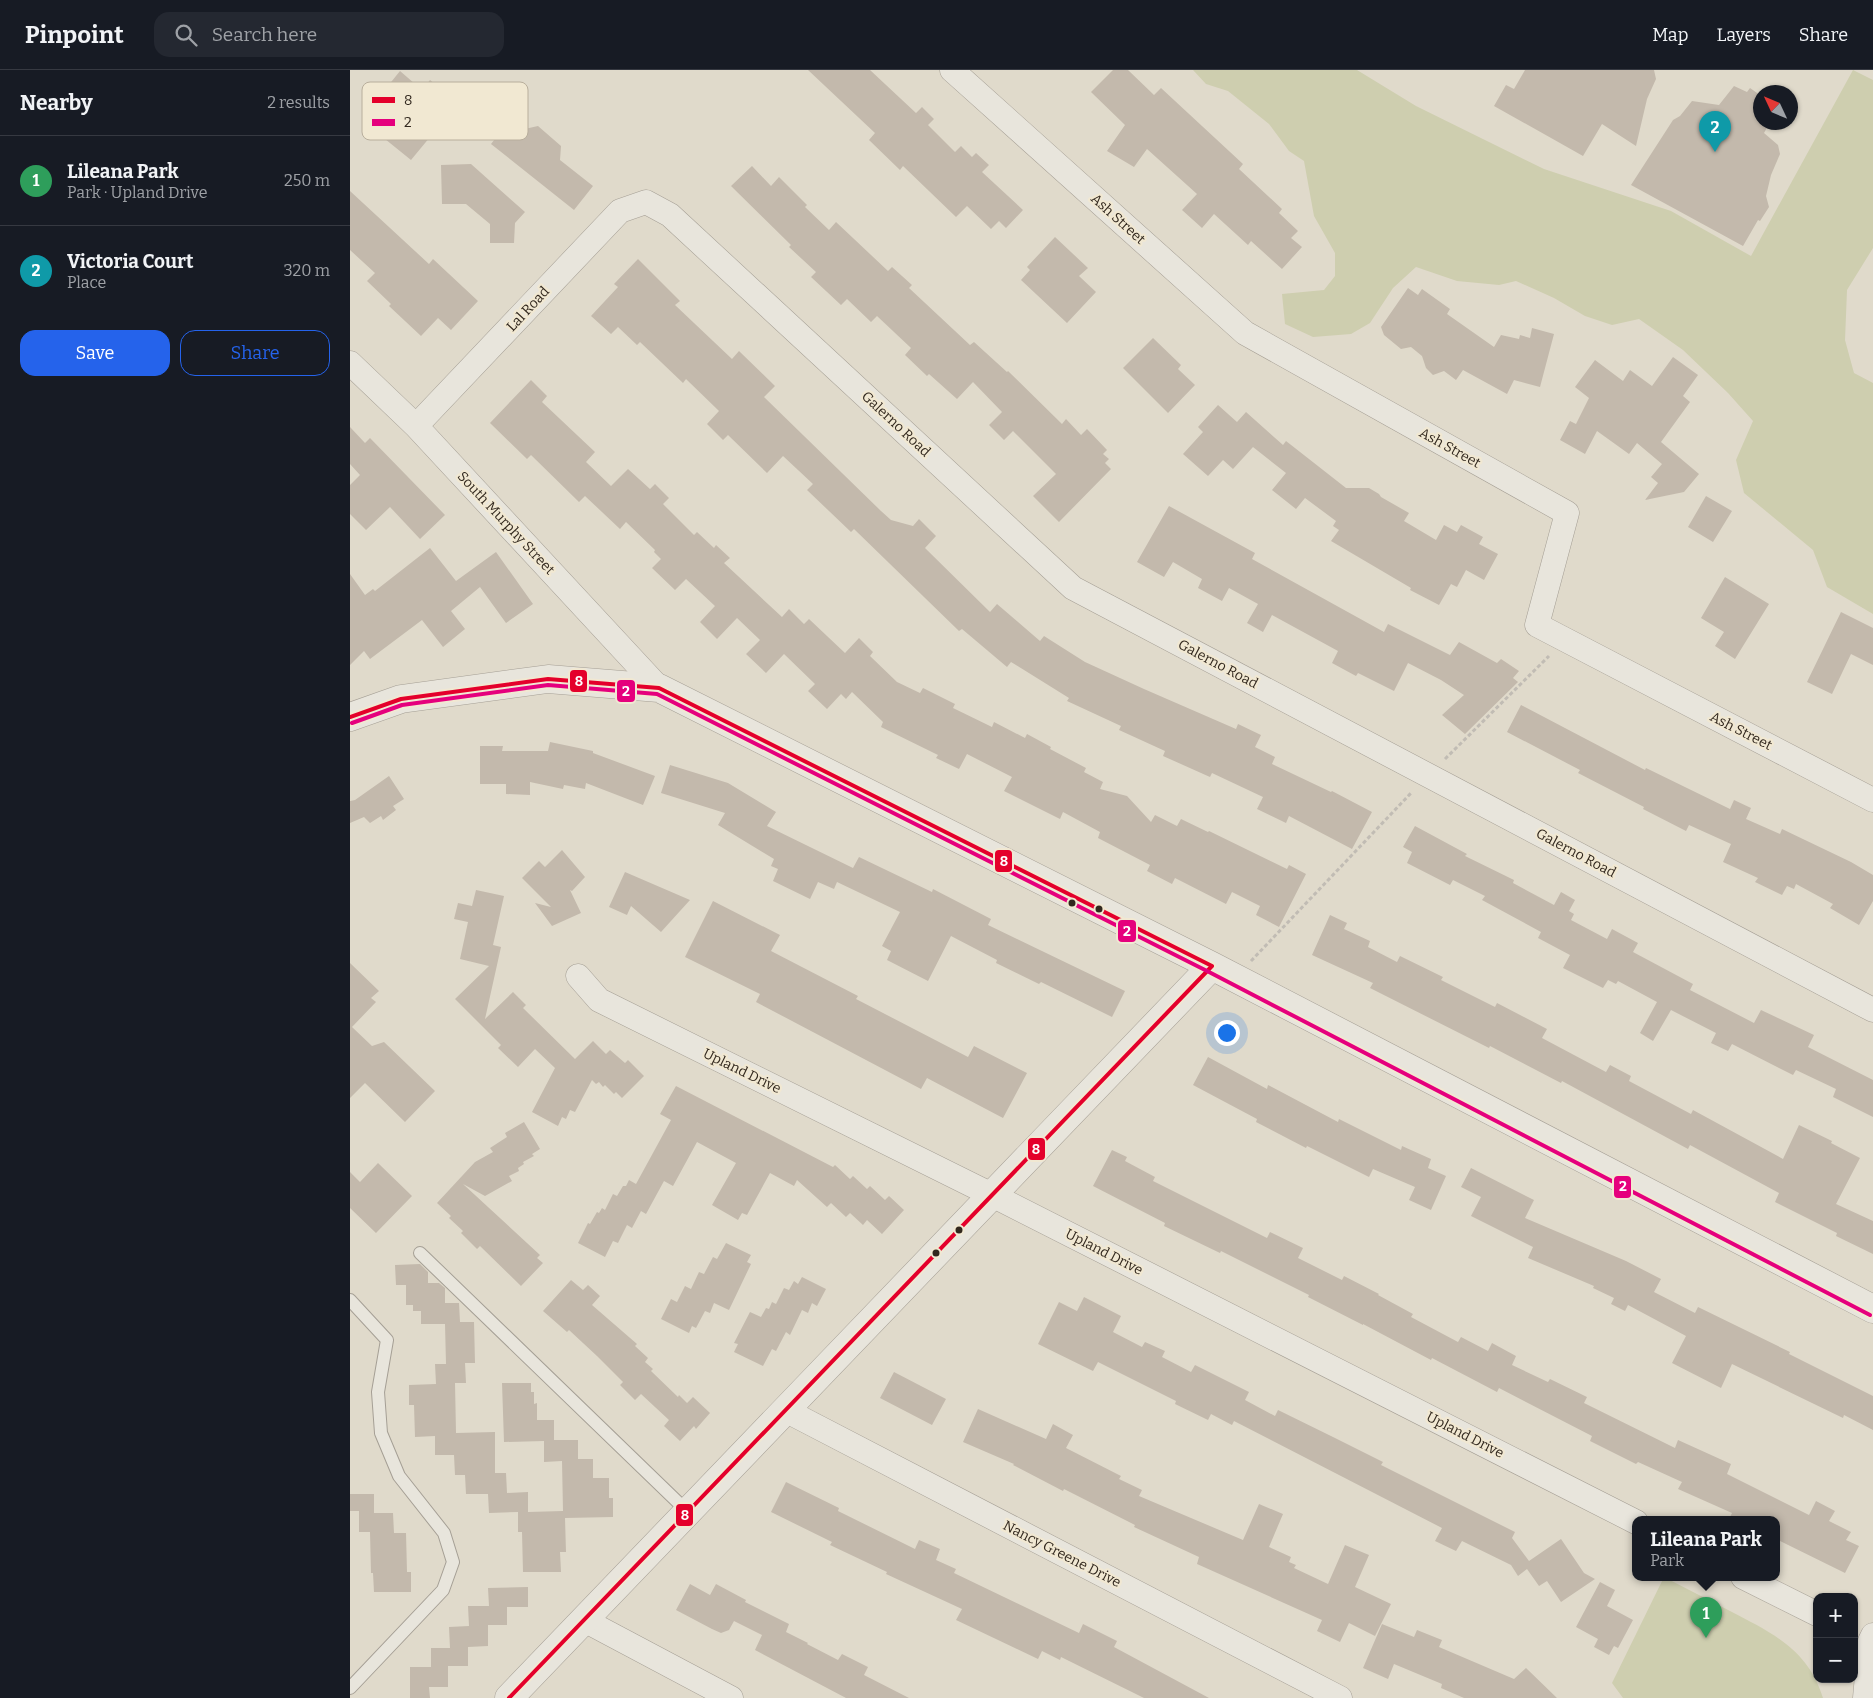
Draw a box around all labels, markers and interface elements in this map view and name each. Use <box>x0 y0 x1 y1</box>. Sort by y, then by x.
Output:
search box <box>154 12 504 57</box>
text: Pinpoint <box>25 21 124 49</box>
icon: search <box>172 21 200 49</box>
text: Search here <box>212 23 317 46</box>
text: Map <box>1652 24 1688 46</box>
text: Layers <box>1716 24 1771 46</box>
text: Share <box>1799 24 1848 46</box>
legend <box>362 82 528 140</box>
north arrow <box>1753 85 1798 130</box>
text: Nearby <box>20 90 93 116</box>
text: 8 <box>404 92 412 109</box>
text: 2 results <box>267 93 330 112</box>
pin: 2 <box>1699 111 1731 152</box>
text: 2 <box>404 114 412 131</box>
text: Lileana Park <box>67 160 179 183</box>
text: 1 <box>33 171 39 190</box>
text: 250 m <box>284 171 330 190</box>
text: Park · Upland Drive <box>67 183 207 202</box>
street label: Ash Street <box>1087 190 1149 248</box>
text: Victoria Court <box>67 250 193 273</box>
text: 2 <box>31 261 41 280</box>
text: 320 m <box>283 261 330 280</box>
text: Place <box>67 273 106 292</box>
street label: Lal Road <box>503 283 553 335</box>
button: Save <box>20 330 170 376</box>
button: Share <box>180 330 330 376</box>
street label: Galerno Road <box>858 388 934 460</box>
street label: Ash Street <box>1416 424 1484 472</box>
street label: South Murphy Street <box>454 468 558 578</box>
street label: Galerno Road <box>1175 636 1261 692</box>
line badge: 8 <box>569 669 588 693</box>
text: 8 <box>575 673 583 690</box>
line badge: 2 <box>616 679 636 703</box>
text: 2 <box>622 683 630 700</box>
street label: Ash Street <box>1707 708 1775 754</box>
street label: Galerno Road <box>1533 825 1619 881</box>
line badge: 8 <box>994 849 1013 873</box>
text: 8 <box>1000 853 1008 870</box>
unlabelled marker <box>1067 898 1077 908</box>
unlabelled marker <box>1094 904 1104 914</box>
line badge: 2 <box>1117 919 1137 943</box>
text: 2 <box>1123 923 1131 940</box>
your location <box>1214 1020 1240 1046</box>
street label: Upland Drive <box>700 1045 784 1097</box>
line badge: 8 <box>1027 1137 1046 1161</box>
text: 8 <box>1032 1141 1040 1158</box>
line badge: 2 <box>1613 1175 1632 1199</box>
text: 2 <box>1619 1178 1627 1195</box>
unlabelled marker <box>954 1225 964 1235</box>
street label: Upland Drive <box>1062 1225 1146 1279</box>
unlabelled marker <box>931 1248 941 1258</box>
street label: Upland Drive <box>1423 1408 1507 1462</box>
line badge: 8 <box>675 1503 694 1527</box>
text: 8 <box>681 1507 689 1524</box>
popup <box>1632 1516 1780 1581</box>
street label: Nancy Greene Drive <box>1000 1517 1124 1591</box>
text: Lileana Park <box>1650 1528 1762 1551</box>
text: Park <box>1650 1551 1684 1570</box>
map controls <box>1813 1593 1858 1683</box>
button: + <box>1813 1593 1858 1638</box>
pin: 1 <box>1690 1597 1722 1638</box>
button: − <box>1813 1638 1858 1683</box>

